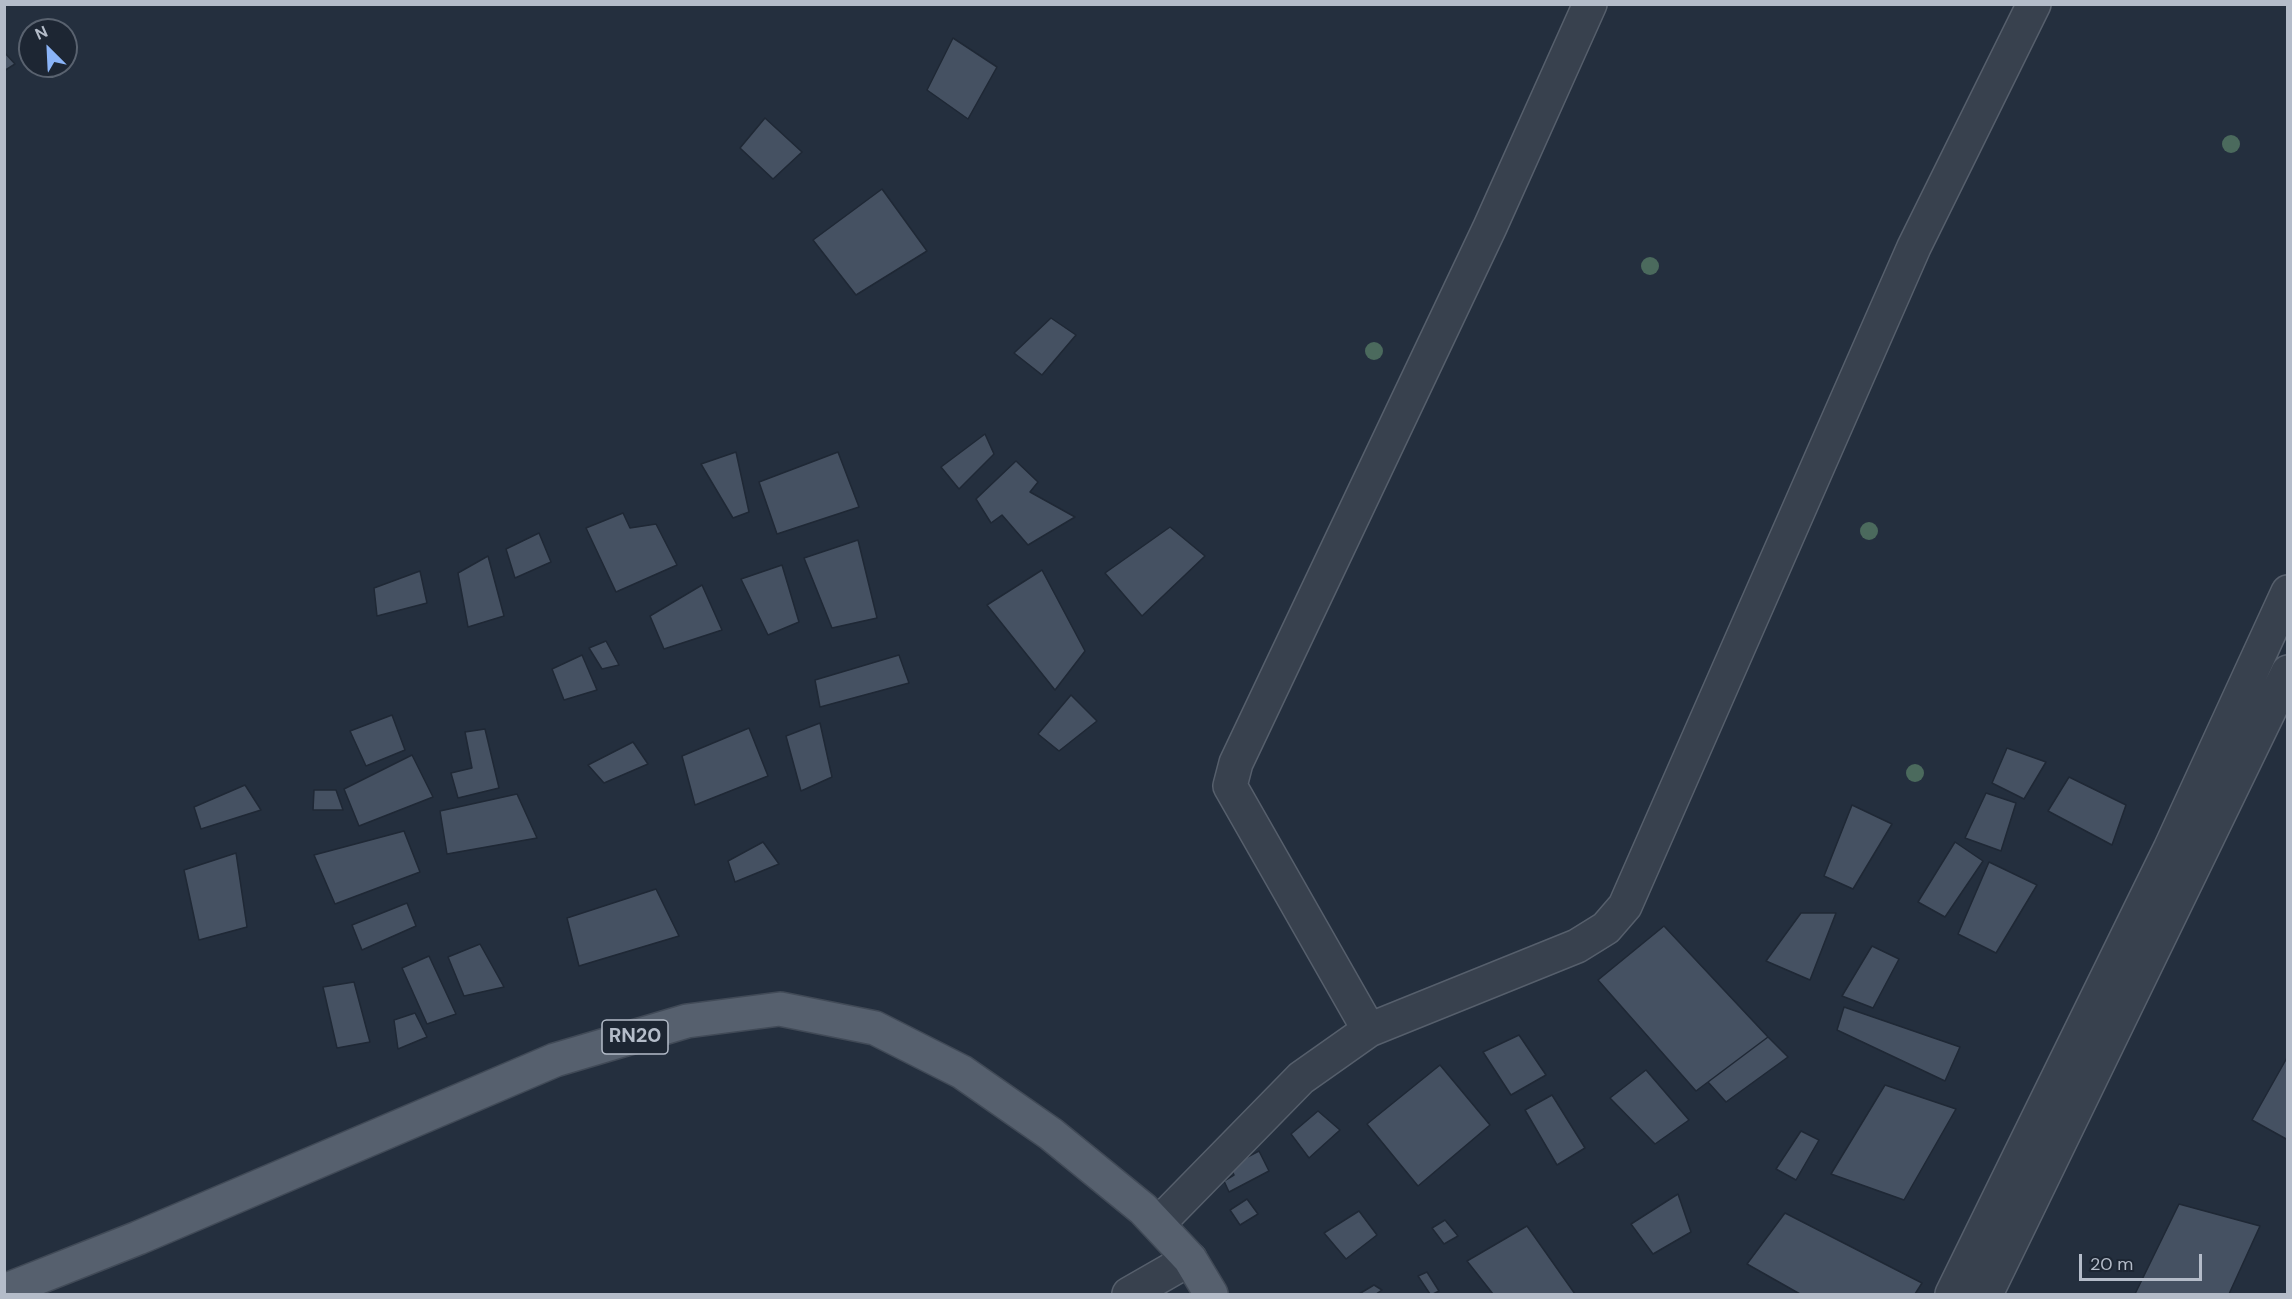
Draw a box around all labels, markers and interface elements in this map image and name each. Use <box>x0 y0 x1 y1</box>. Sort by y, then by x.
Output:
north arrow <box>18 18 78 78</box>
text: N <box>32 21 51 45</box>
road number: RN20 <box>602 1020 668 1054</box>
scale bar <box>2082 1242 2205 1280</box>
text: 20 m <box>2090 1252 2133 1276</box>

